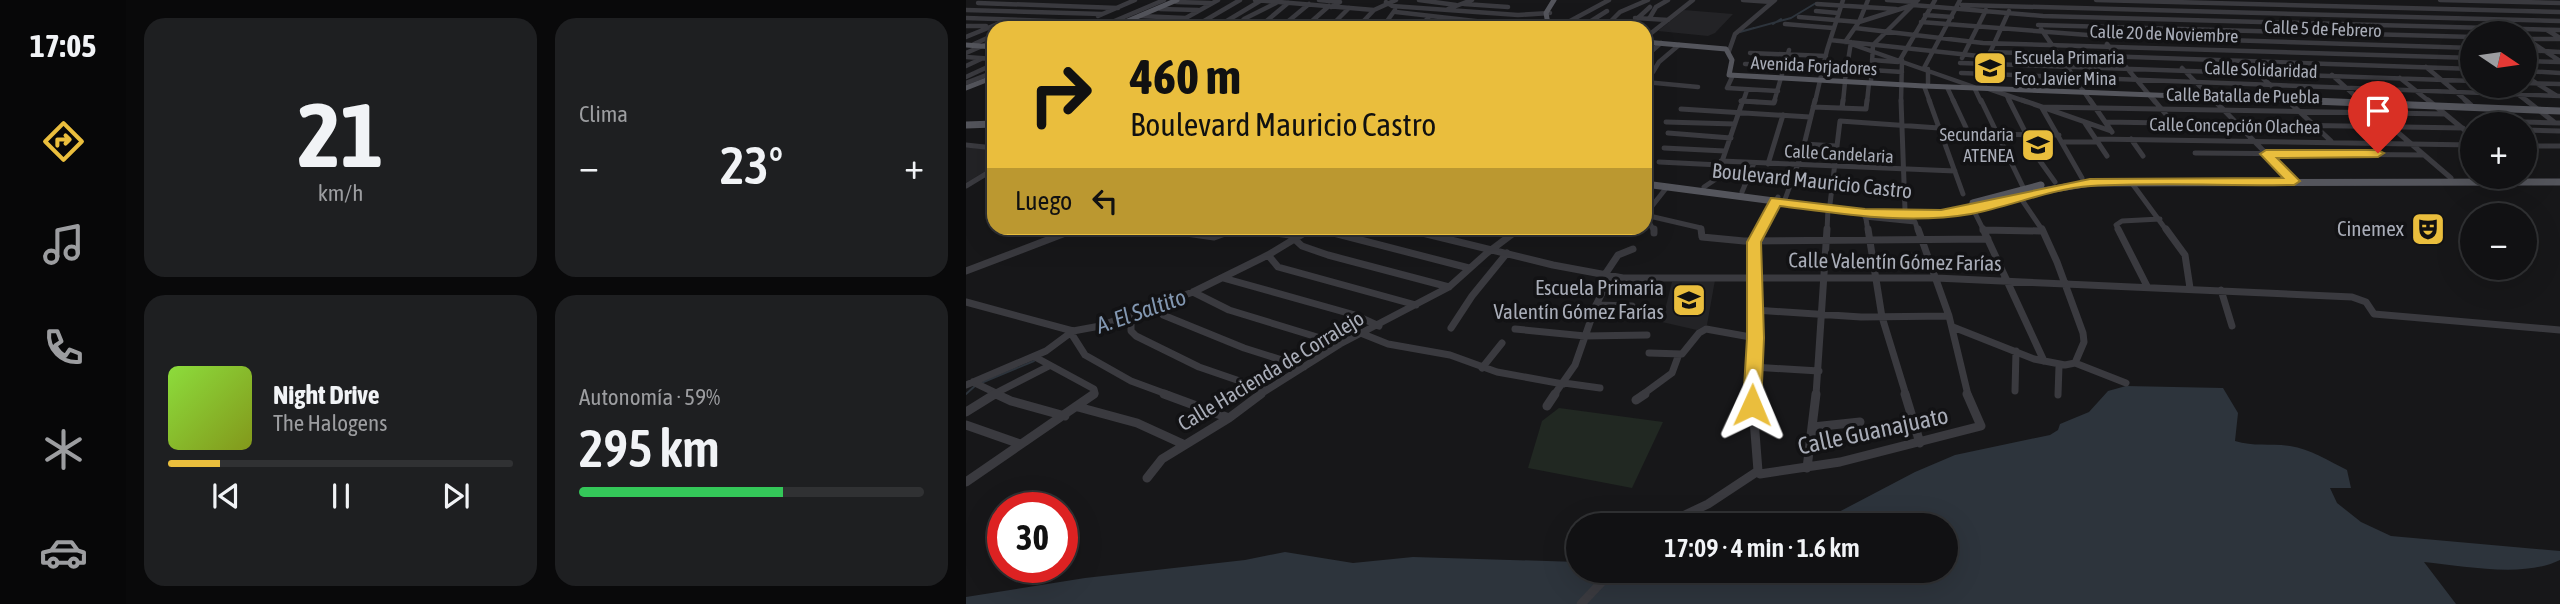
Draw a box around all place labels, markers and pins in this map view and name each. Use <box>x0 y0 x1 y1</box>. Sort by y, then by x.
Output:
place label: Escuela Primaria Fco. Javier Mina <box>2014 47 2125 89</box>
school or university icon: Escuela Primaria Fco. Javier Mina <box>1971 49 2009 87</box>
pin <box>2348 81 2408 153</box>
place label: Secundaria ATENEA <box>1940 124 2014 166</box>
school or university icon: Secundaria ATENEA <box>2019 126 2057 164</box>
theatre icon: Cinemex <box>2409 210 2447 248</box>
place label: Cinemex <box>2337 216 2405 240</box>
place label: Escuela Primaria Valentín Gómez Farías <box>1493 275 1664 323</box>
school or university icon: Escuela Primaria Valentín Gómez Farías <box>1670 281 1708 319</box>

